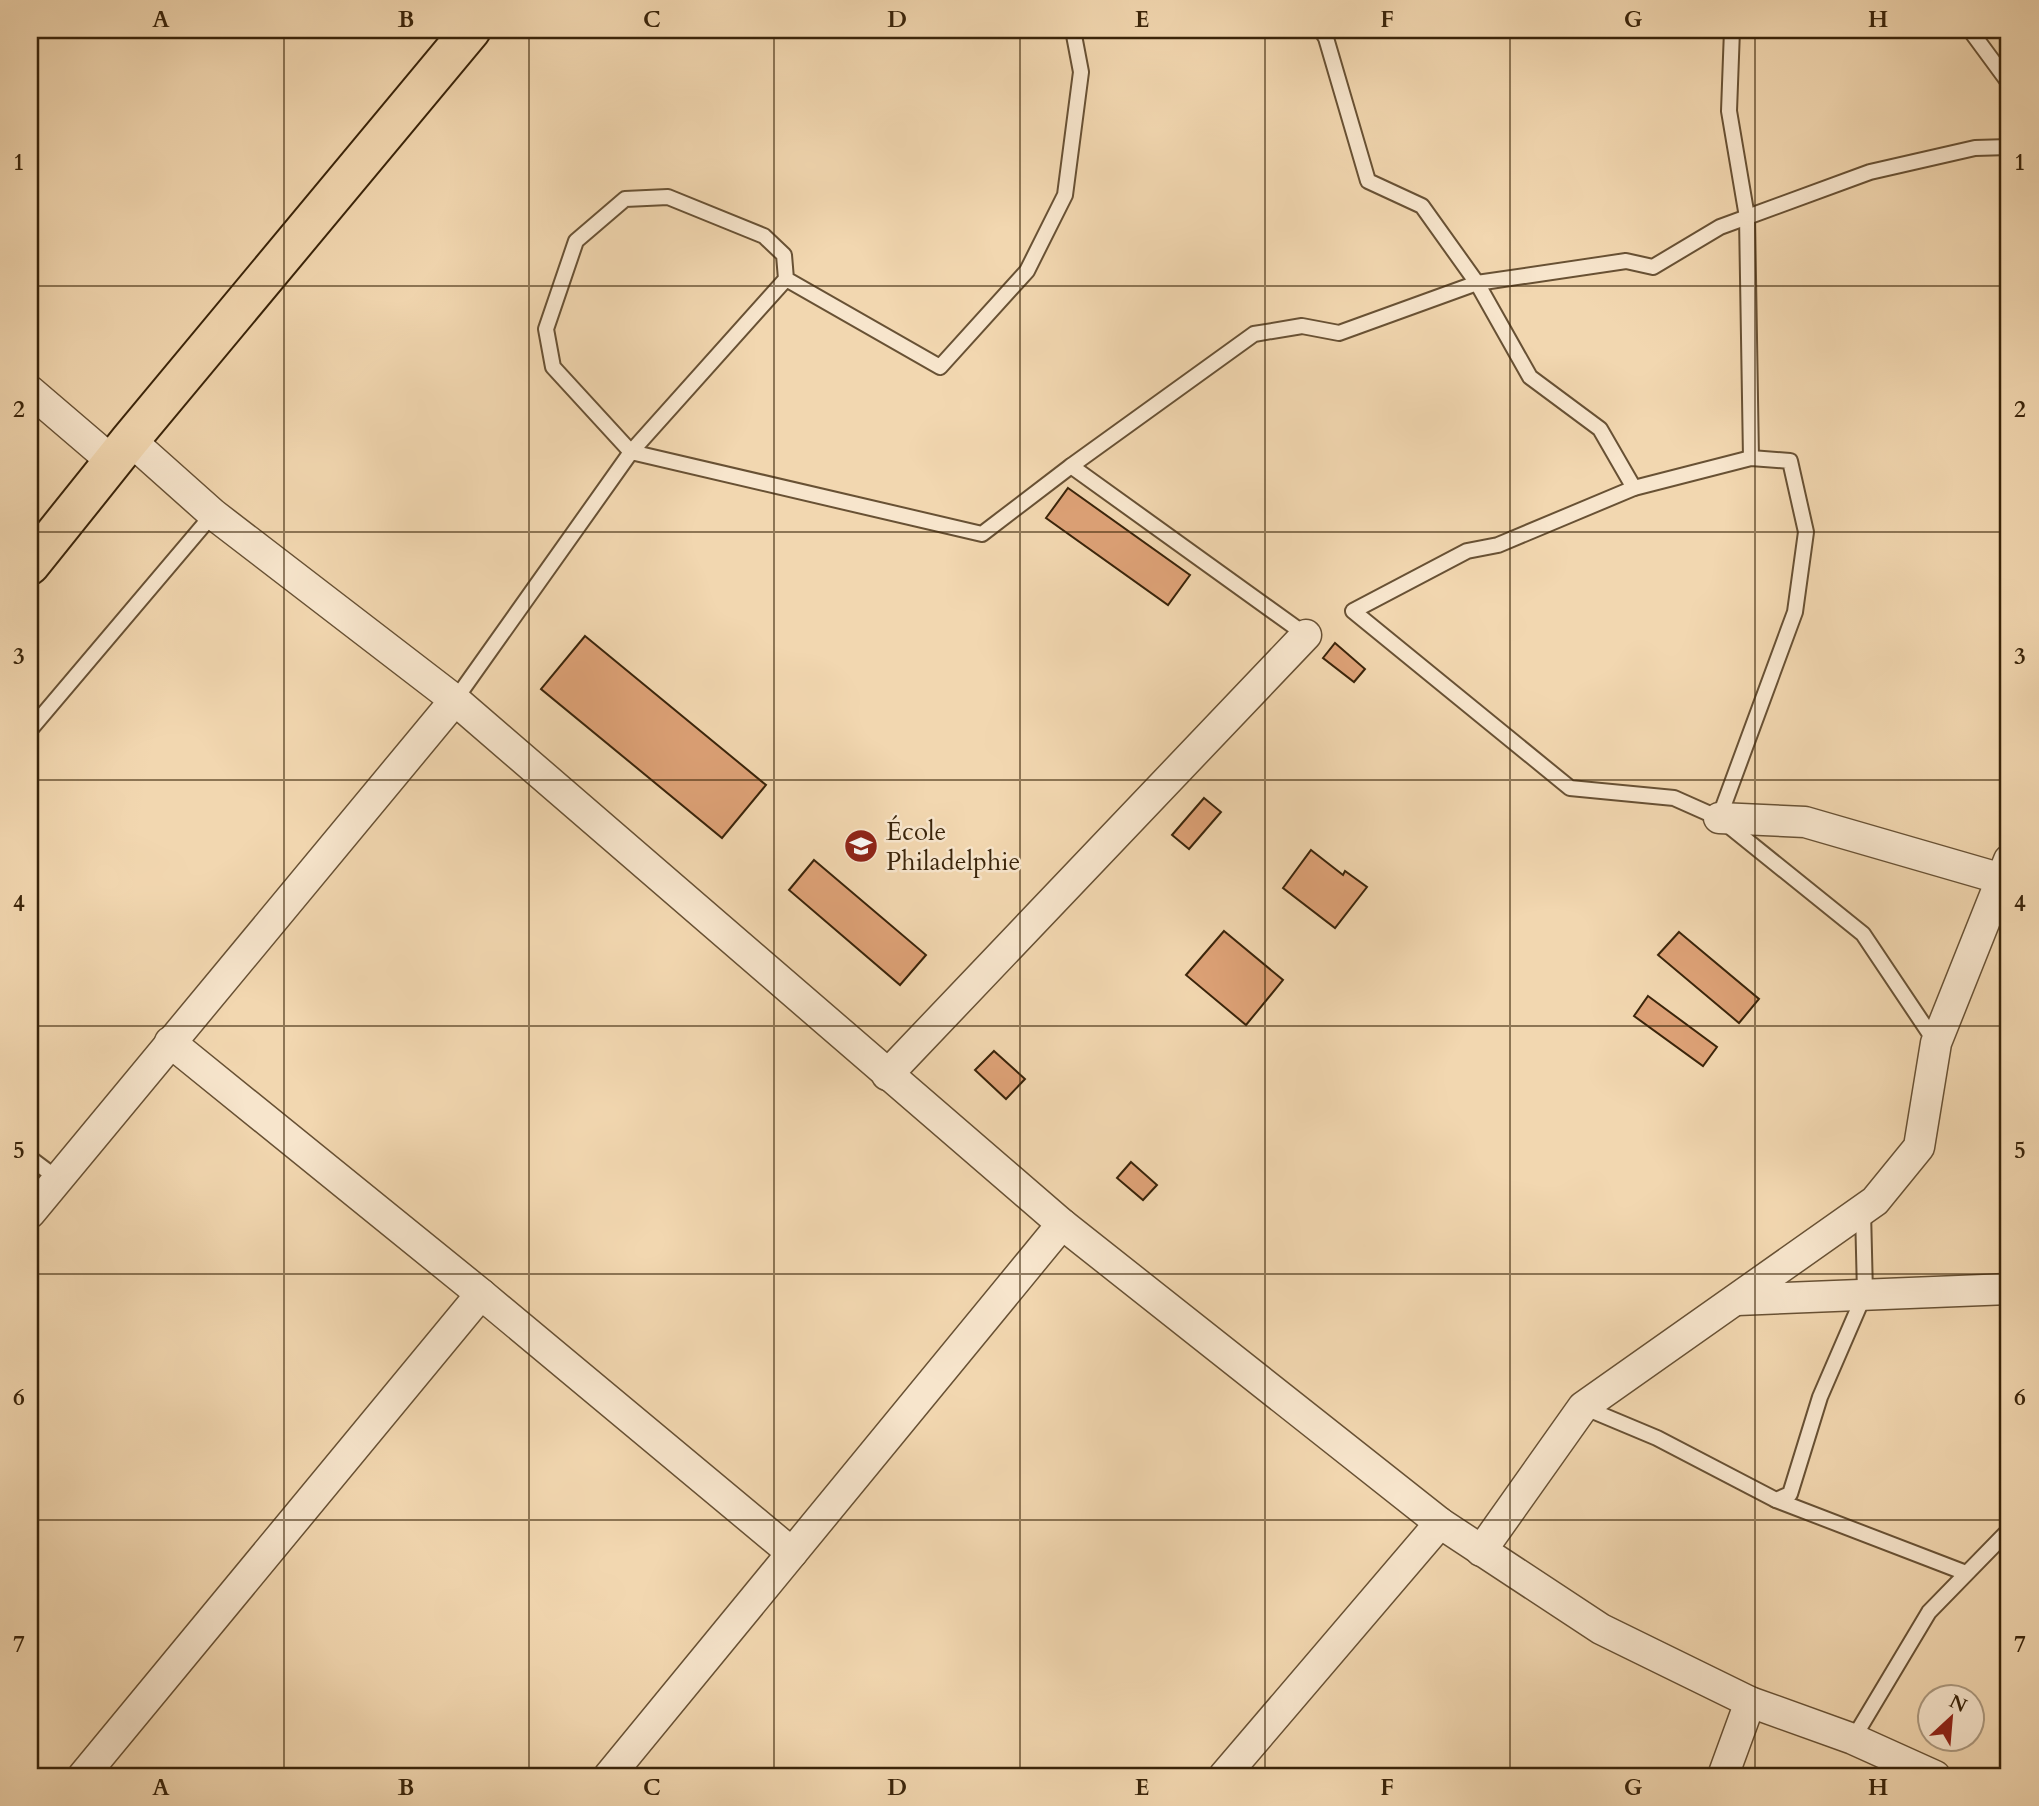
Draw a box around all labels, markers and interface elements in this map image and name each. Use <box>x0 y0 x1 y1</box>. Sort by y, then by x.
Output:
text: A <box>152 4 170 35</box>
text: B <box>398 4 414 35</box>
text: C <box>643 4 661 35</box>
text: D <box>887 4 907 35</box>
text: E <box>1135 4 1149 35</box>
text: F <box>1380 4 1394 35</box>
text: G <box>1624 4 1643 35</box>
text: H <box>1868 4 1888 35</box>
text: 1 <box>13 147 25 178</box>
text: 1 <box>2014 147 2026 178</box>
text: 2 <box>13 394 25 425</box>
text: 2 <box>2014 394 2026 425</box>
text: 3 <box>13 641 25 672</box>
text: 3 <box>2014 641 2026 672</box>
place label: École Philadelphie <box>886 814 1020 879</box>
school or university icon: École Philadelphie <box>842 827 880 865</box>
text: 4 <box>13 888 25 919</box>
text: 4 <box>2014 888 2026 919</box>
text: 5 <box>13 1135 25 1166</box>
text: 5 <box>2014 1135 2026 1166</box>
text: 6 <box>13 1382 25 1413</box>
text: 6 <box>2014 1382 2026 1413</box>
text: 7 <box>13 1629 25 1660</box>
text: 7 <box>2014 1629 2026 1660</box>
north arrow <box>1916 1684 1986 1754</box>
text: N <box>1945 1688 1972 1719</box>
text: A <box>152 1772 170 1803</box>
text: B <box>398 1772 414 1803</box>
text: C <box>643 1772 661 1803</box>
text: D <box>887 1772 907 1803</box>
text: E <box>1135 1772 1149 1803</box>
text: F <box>1380 1772 1394 1803</box>
text: G <box>1624 1772 1643 1803</box>
text: H <box>1868 1772 1888 1803</box>

